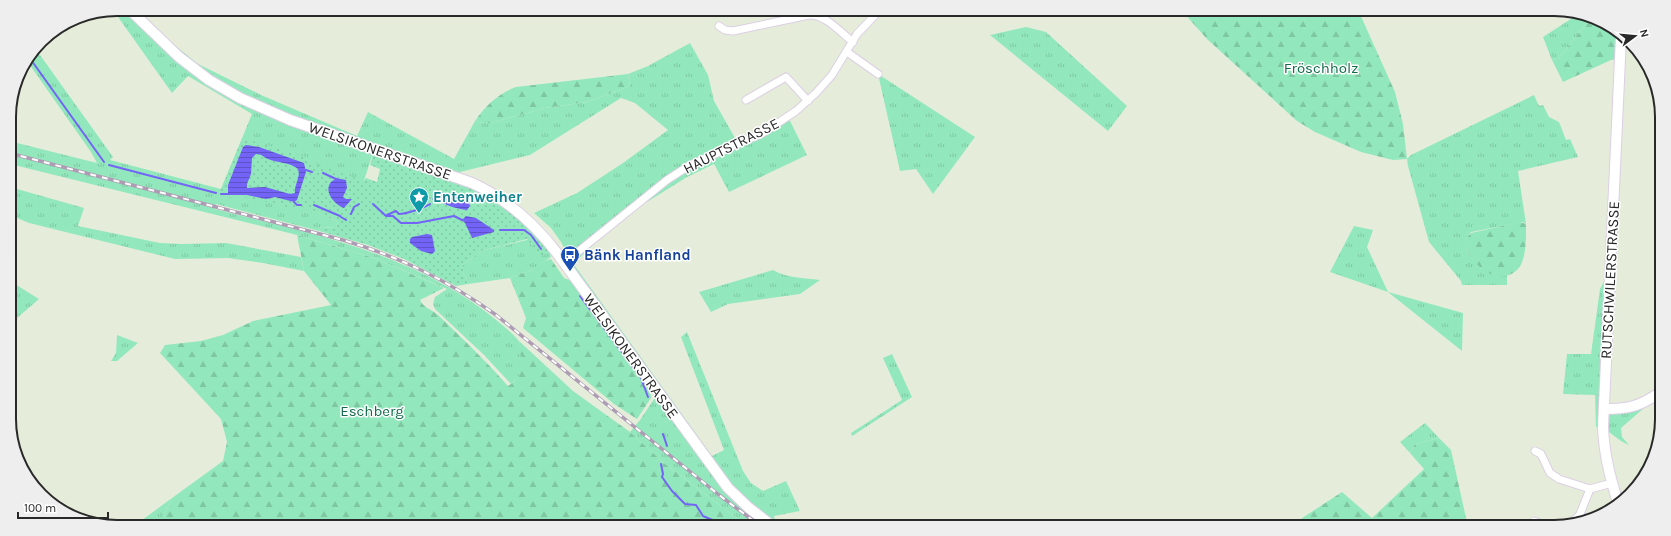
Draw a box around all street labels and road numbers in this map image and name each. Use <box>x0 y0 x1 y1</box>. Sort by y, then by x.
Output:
street label: HAUPTSTRASSE <box>680 114 782 178</box>
street label: WELSIKONERSTRASSE <box>306 118 454 184</box>
street label: RUTSCHWILERSTRASSE <box>1597 201 1623 359</box>
street label: WELSIKONERSTRASSE <box>580 290 682 422</box>

